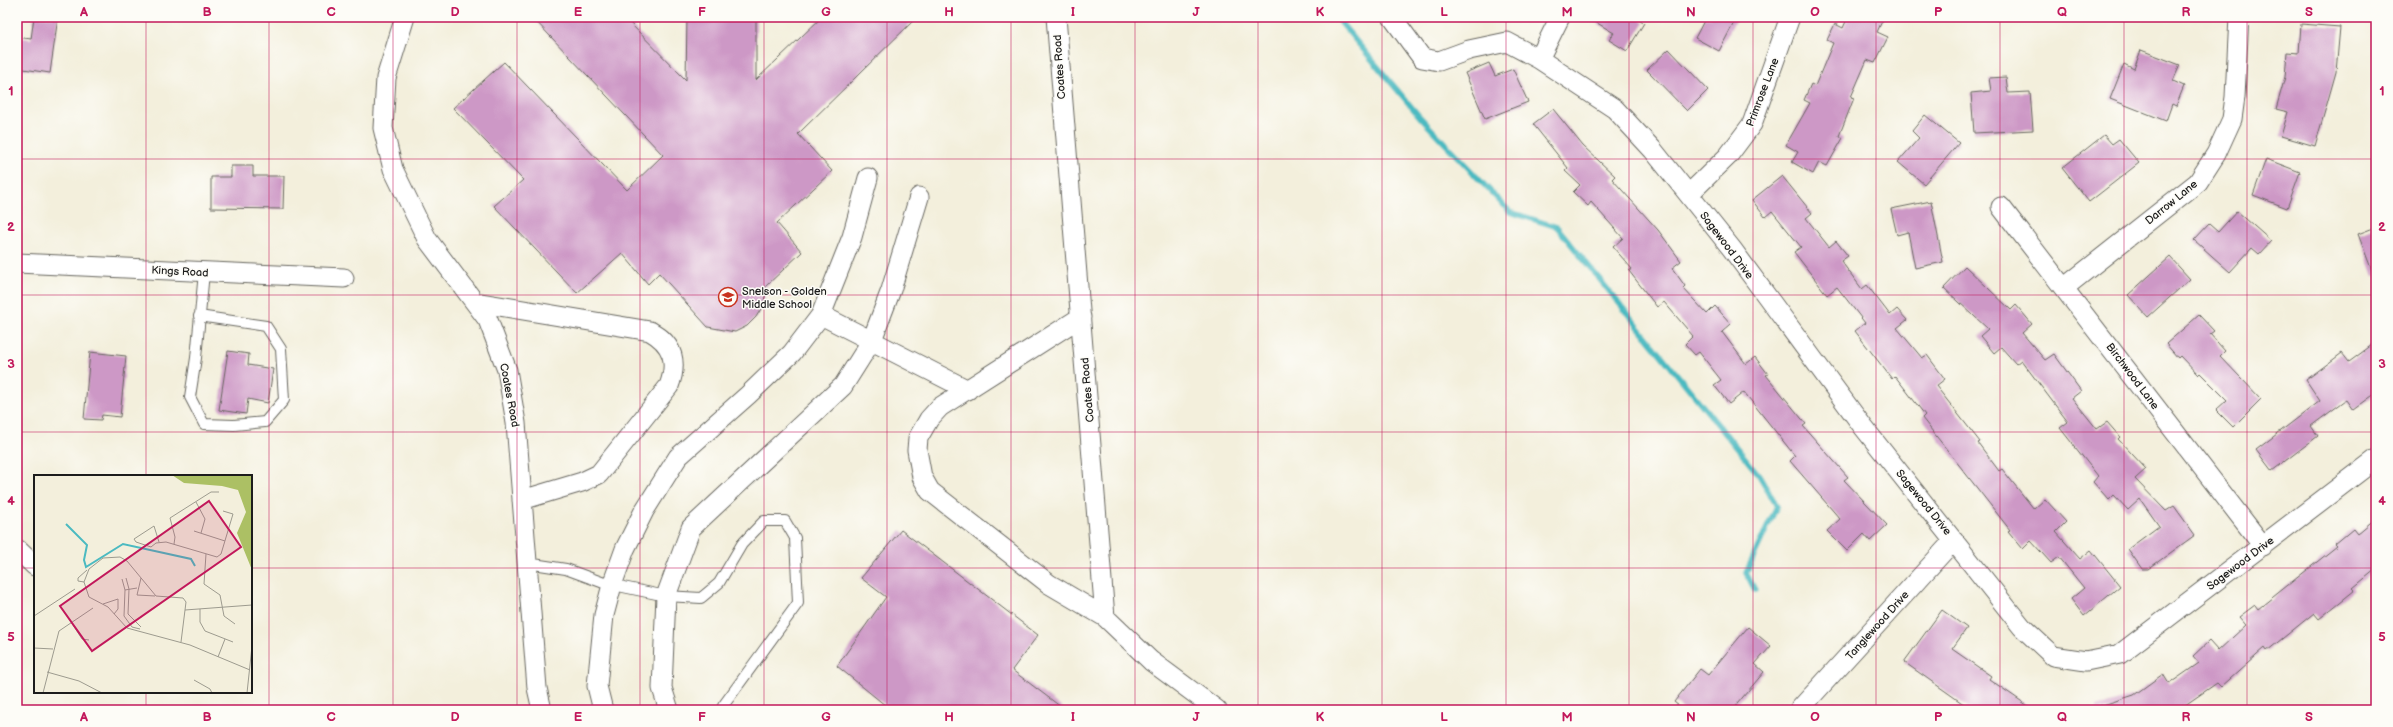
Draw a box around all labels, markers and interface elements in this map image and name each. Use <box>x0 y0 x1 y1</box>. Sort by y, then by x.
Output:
text: A <box>79 4 88 20</box>
text: B <box>202 4 212 20</box>
text: C <box>326 4 336 20</box>
text: D <box>450 4 460 20</box>
text: E <box>574 4 583 20</box>
text: F <box>698 4 706 20</box>
text: G <box>821 4 831 20</box>
text: H <box>944 4 954 20</box>
text: I <box>1071 4 1075 20</box>
text: J <box>1192 4 1200 20</box>
text: K <box>1316 4 1325 20</box>
text: L <box>1440 4 1448 20</box>
text: M <box>1561 4 1573 20</box>
text: N <box>1686 4 1696 20</box>
text: O <box>1810 4 1820 20</box>
text: P <box>1934 4 1943 20</box>
text: Q <box>2057 4 2067 20</box>
text: R <box>2182 4 2191 20</box>
text: S <box>2305 4 2313 20</box>
street label: Coates Road <box>1051 34 1068 100</box>
street label: Primrose Lane <box>1743 56 1782 128</box>
text: 1 <box>8 83 14 99</box>
text: 1 <box>2379 83 2385 99</box>
street label: Darrow Lane <box>2143 177 2200 227</box>
street label: Sagewood Drive <box>1697 209 1756 282</box>
text: 2 <box>7 219 15 235</box>
text: 2 <box>2378 219 2386 235</box>
street label: Kings Road <box>151 264 209 279</box>
place label: Snelson - Golden Middle School <box>742 285 827 311</box>
school or university icon: Snelson - Golden Middle School <box>717 286 739 308</box>
street label: Birchwood Lane <box>2103 341 2162 412</box>
text: 3 <box>7 356 15 372</box>
text: 3 <box>2378 356 2386 372</box>
street label: Coates Road <box>1078 357 1097 423</box>
street label: Coates Road <box>497 362 522 428</box>
street label: Sagewood Drive <box>1893 467 1954 538</box>
inset map <box>34 475 252 693</box>
text: 4 <box>7 493 15 509</box>
text: 4 <box>2378 493 2386 509</box>
street label: Sagewood Drive <box>2204 534 2277 593</box>
street label: Tanglewood Drive <box>1843 588 1912 662</box>
text: 5 <box>7 629 15 645</box>
text: 5 <box>2378 629 2386 645</box>
text: A <box>79 709 88 725</box>
text: B <box>202 709 212 725</box>
text: C <box>326 709 336 725</box>
text: D <box>450 709 460 725</box>
text: E <box>574 709 583 725</box>
text: F <box>698 709 706 725</box>
text: G <box>821 709 831 725</box>
text: H <box>944 709 954 725</box>
text: I <box>1071 709 1075 725</box>
text: J <box>1192 709 1200 725</box>
text: K <box>1316 709 1325 725</box>
text: L <box>1440 709 1448 725</box>
text: M <box>1561 709 1573 725</box>
text: N <box>1686 709 1696 725</box>
text: O <box>1810 709 1820 725</box>
text: P <box>1934 709 1943 725</box>
text: Q <box>2057 709 2067 725</box>
text: R <box>2182 709 2191 725</box>
text: S <box>2305 709 2313 725</box>

